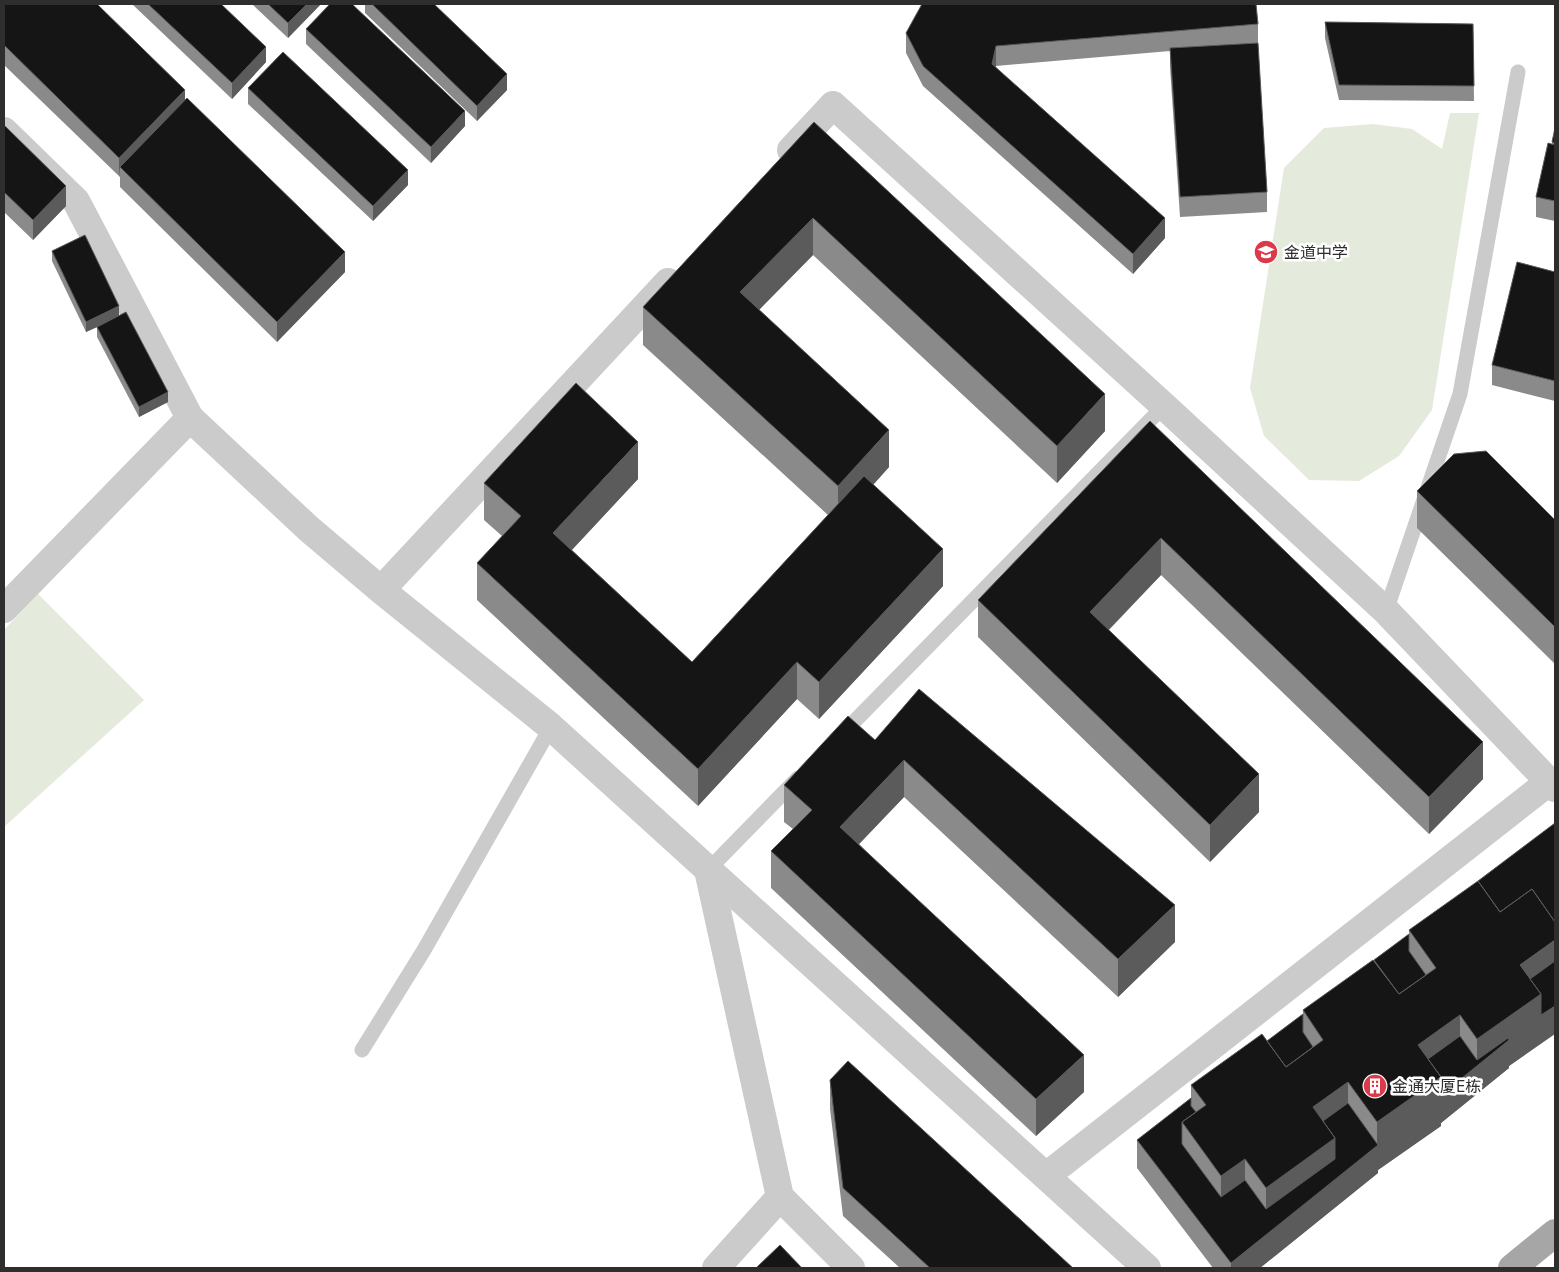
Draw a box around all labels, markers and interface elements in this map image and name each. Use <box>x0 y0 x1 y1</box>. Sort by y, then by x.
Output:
school or university icon: 金道中学 <box>1253 239 1279 265</box>
place label: 金道中学 <box>1284 242 1348 262</box>
building icon: 金通大厦E栋 <box>1362 1073 1388 1099</box>
place label: 金通大厦E栋 <box>1392 1076 1481 1096</box>

